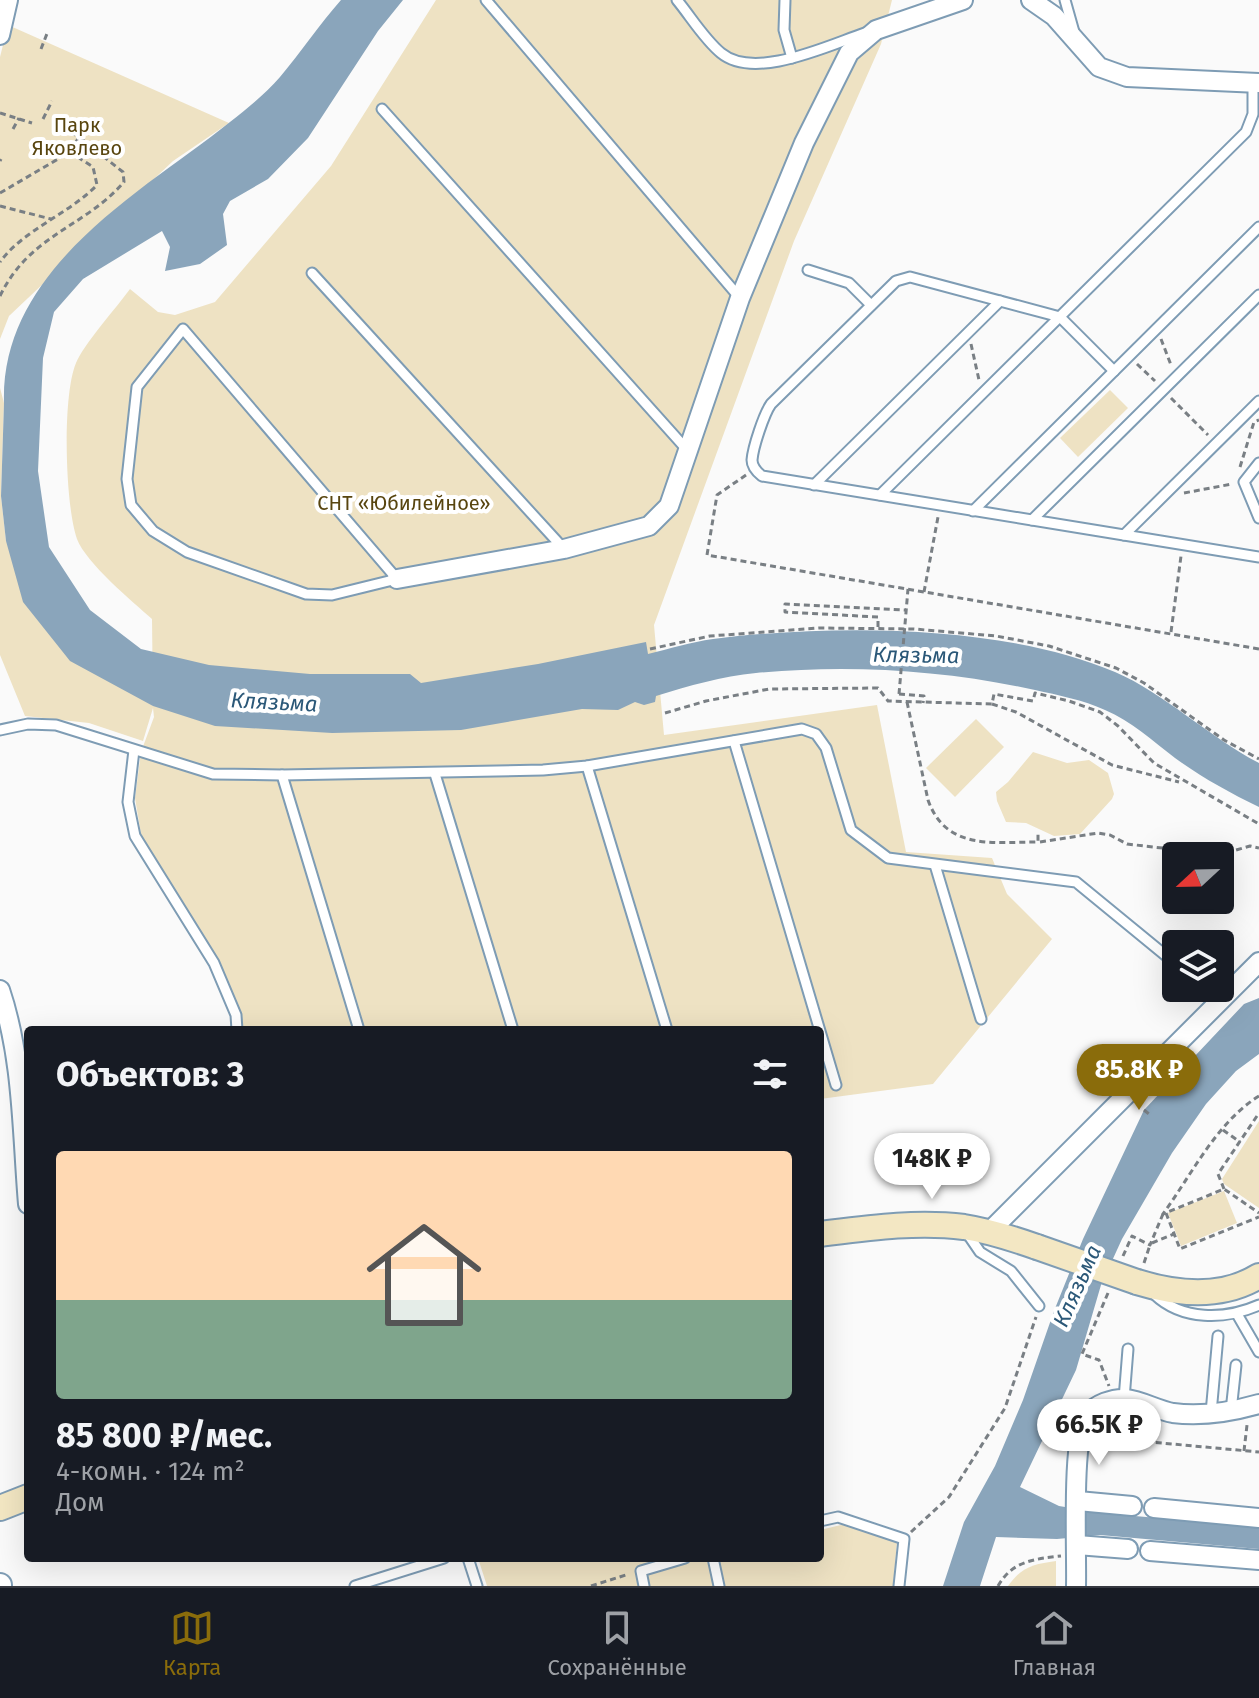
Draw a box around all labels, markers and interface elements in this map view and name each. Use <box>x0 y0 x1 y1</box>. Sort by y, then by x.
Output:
park label: Парк Яковлево <box>32 113 122 160</box>
park label: СНТ «Юбилейное» <box>317 491 491 515</box>
water label: Клязьма <box>872 641 960 669</box>
water label: Клязьма <box>230 686 318 718</box>
north arrow <box>1162 842 1234 914</box>
map controls <box>1162 842 1234 1002</box>
button: layers <box>1162 930 1234 1002</box>
pin: 85.8K ₽ <box>1065 1044 1213 1112</box>
icon: filters <box>748 1052 792 1096</box>
text: Объектов: 3 <box>56 1054 244 1095</box>
text: 85.8K ₽ <box>1095 1054 1183 1085</box>
pin: 148K ₽ <box>867 1133 997 1201</box>
text: 148K ₽ <box>892 1143 972 1174</box>
icon: home <box>352 1203 496 1347</box>
water label: Клязьма <box>1047 1241 1107 1331</box>
pin: 66.5K ₽ <box>1025 1399 1173 1467</box>
text: 66.5K ₽ <box>1055 1409 1143 1440</box>
text: 85 800 ₽/мес. <box>56 1415 272 1456</box>
text: 4-комн. · 124 m² <box>56 1456 245 1487</box>
text: Дом <box>56 1487 105 1518</box>
tab: Карта <box>163 1606 221 1681</box>
tab: Сохранённые <box>547 1606 687 1681</box>
tab: Главная <box>1013 1606 1096 1681</box>

